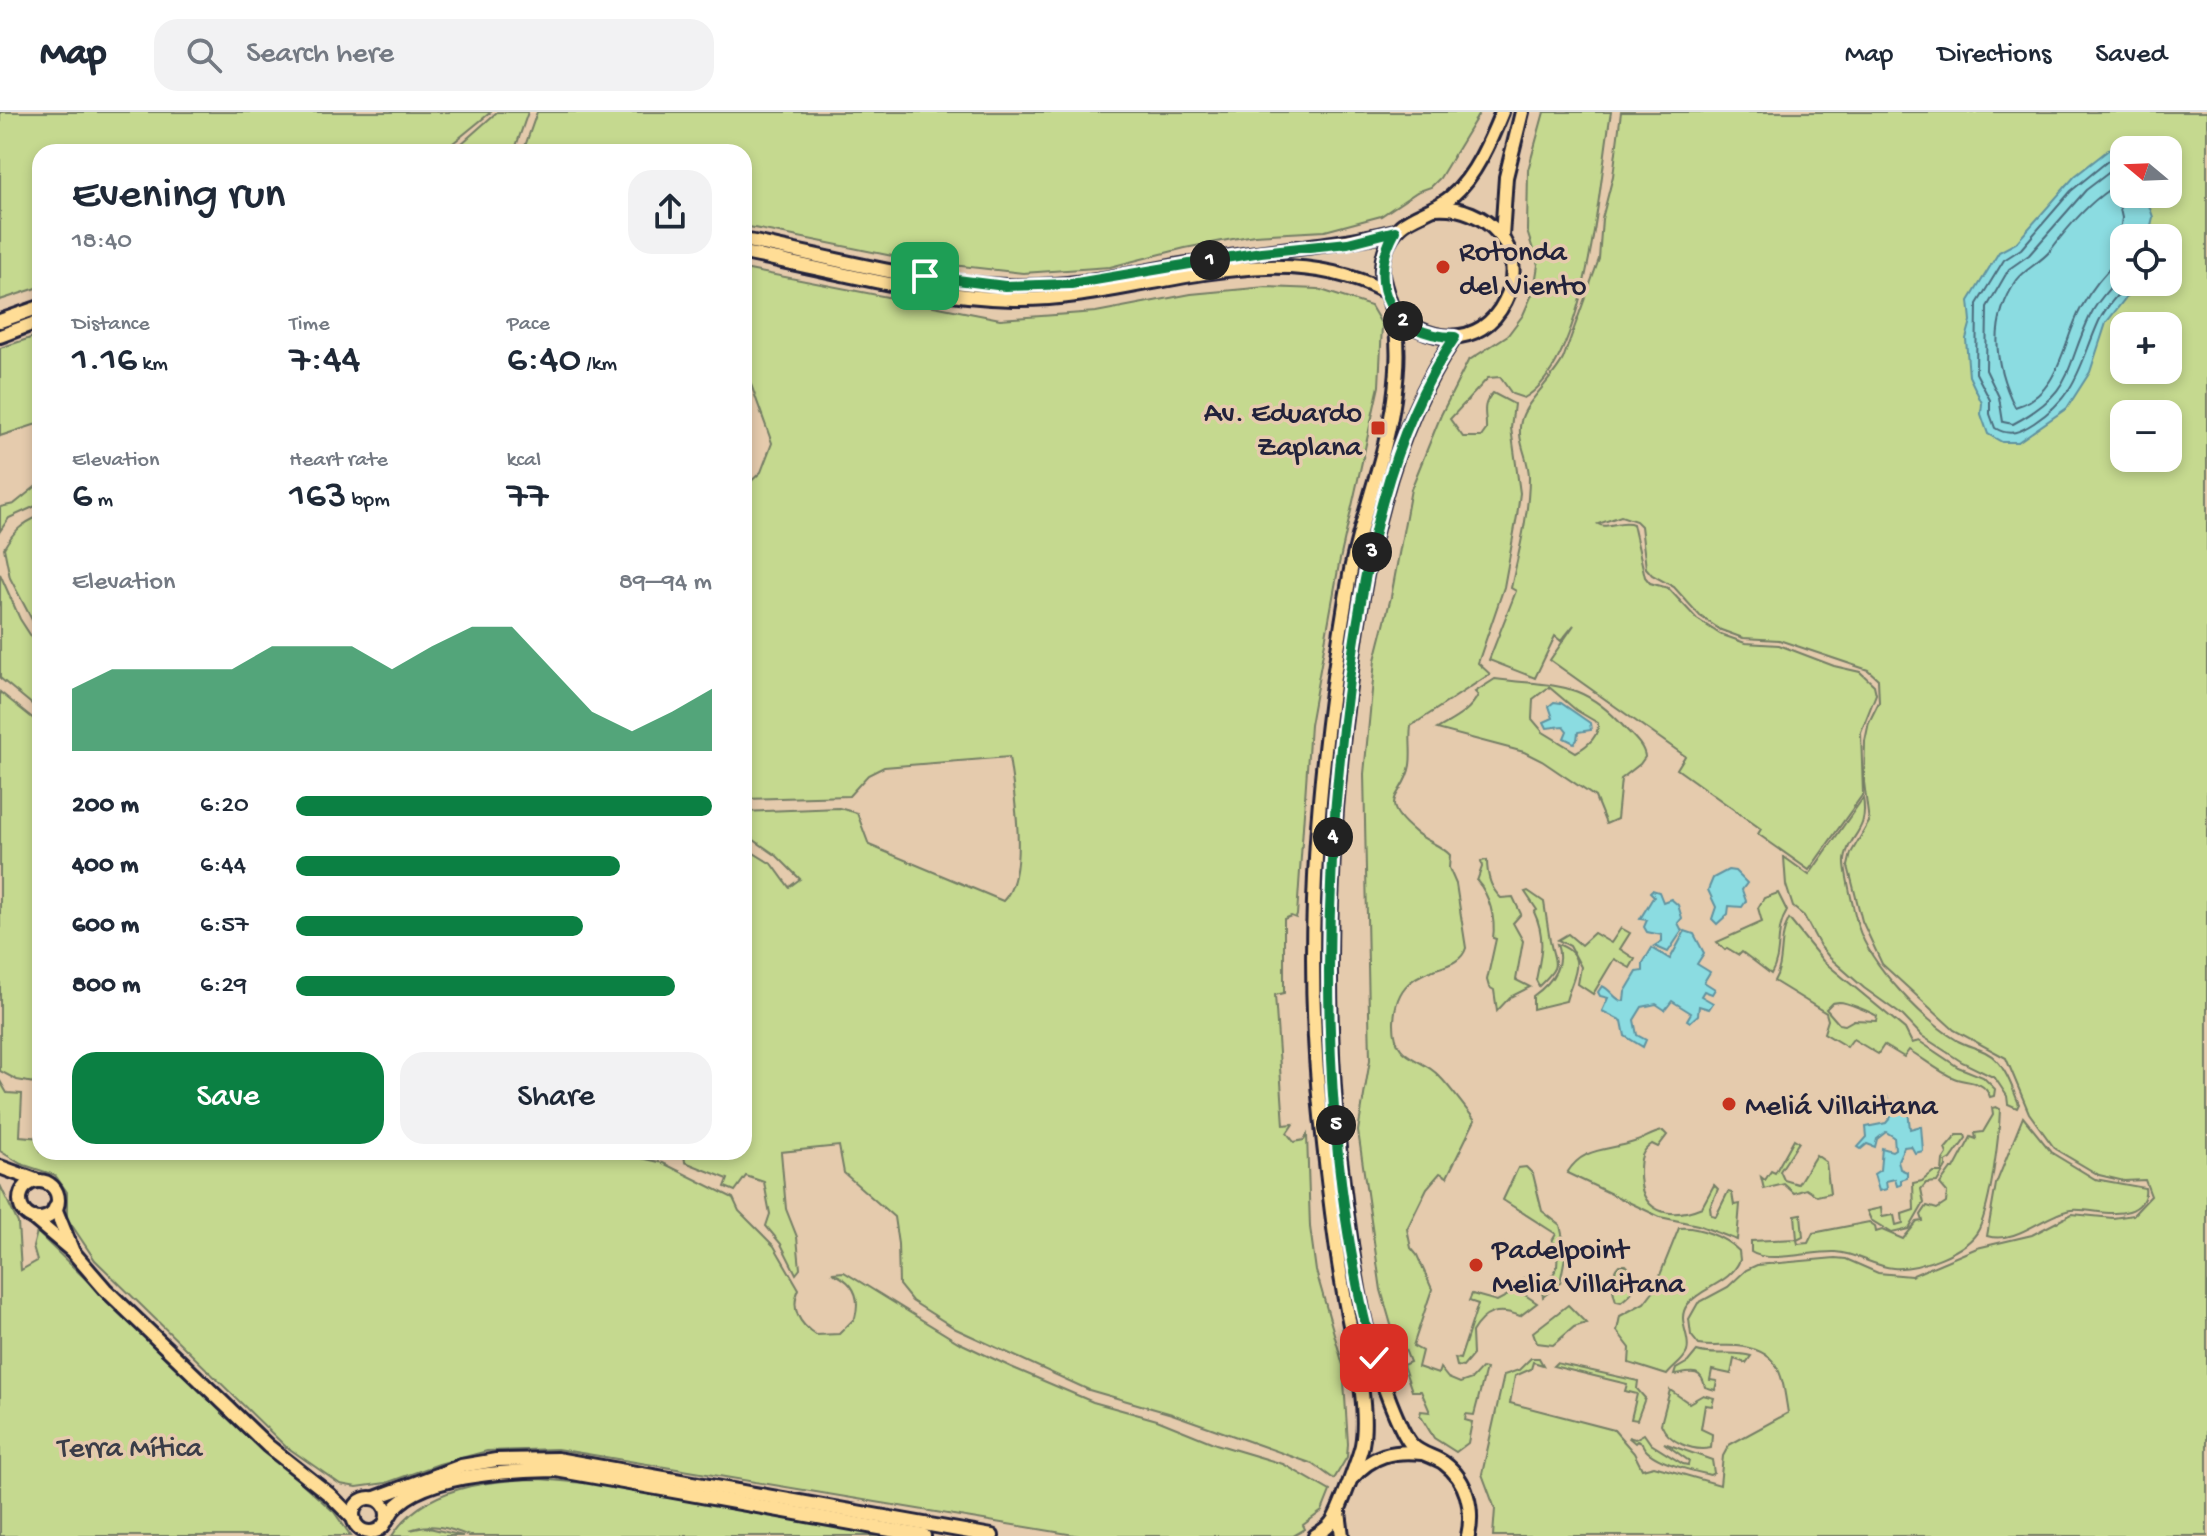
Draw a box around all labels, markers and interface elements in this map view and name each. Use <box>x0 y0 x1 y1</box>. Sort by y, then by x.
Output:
search box <box>154 19 714 91</box>
text: Map <box>40 33 106 77</box>
icon: search <box>182 33 226 77</box>
text: Search here <box>246 38 394 73</box>
text: Map <box>1845 39 1893 72</box>
text: Directions <box>1937 39 2051 72</box>
text: Saved <box>2095 39 2167 72</box>
north arrow <box>2110 136 2182 208</box>
map controls <box>2110 136 2182 472</box>
button: share <box>628 170 712 254</box>
text: Evening run <box>72 171 285 223</box>
button: locate <box>2110 224 2182 296</box>
text: 18:40 <box>72 227 132 258</box>
place label: Rotonda del Viento <box>1459 237 1587 306</box>
pin: 1 <box>1190 240 1230 280</box>
pin <box>891 242 959 310</box>
text: 1 <box>1206 247 1214 273</box>
icon: arrive <box>903 254 947 298</box>
marker: Rotonda del Viento <box>1434 258 1452 276</box>
pin: 2 <box>1383 301 1423 341</box>
text: 2 <box>1398 308 1408 334</box>
text: Distance <box>72 312 150 338</box>
text: Time <box>289 312 330 338</box>
text: Pace <box>507 312 550 338</box>
button: + <box>2110 312 2182 384</box>
text: 1.16 <box>72 338 137 385</box>
text: 7:44 <box>289 338 361 385</box>
text: 6:40 <box>507 338 581 385</box>
text: km <box>137 352 168 378</box>
text: /km <box>581 352 617 378</box>
place label: Av. Eduardo Zaplana <box>1204 398 1363 467</box>
button: − <box>2110 400 2182 472</box>
marker: Av. Eduardo Zaplana <box>1369 419 1387 437</box>
text: Elevation <box>72 448 159 474</box>
text: Heart rate <box>289 448 388 474</box>
text: kcal <box>507 448 541 474</box>
text: 6 <box>72 474 92 521</box>
text: 163 <box>289 474 347 521</box>
text: 77 <box>507 474 548 521</box>
text: m <box>92 488 113 514</box>
text: bpm <box>347 488 390 514</box>
pin: 3 <box>1352 532 1392 572</box>
text: 3 <box>1366 539 1378 565</box>
text: Elevation <box>72 568 175 599</box>
text: 89–94 m <box>619 568 712 599</box>
text: 200 m <box>72 791 139 822</box>
text: 6:20 <box>200 791 249 822</box>
pin: 4 <box>1313 817 1353 857</box>
text: 4 <box>1328 824 1338 850</box>
text: 400 m <box>72 851 138 882</box>
text: 6:44 <box>200 851 246 882</box>
text: 600 m <box>72 911 139 942</box>
text: 6:57 <box>200 911 249 942</box>
text: 800 m <box>72 971 140 1002</box>
text: 6:29 <box>200 971 247 1002</box>
button: Save <box>72 1052 384 1144</box>
button: Share <box>400 1052 712 1144</box>
place label: Meliá Villaitana <box>1745 1091 1939 1126</box>
marker: Meliá Villaitana <box>1720 1095 1738 1113</box>
pin: 5 <box>1316 1105 1356 1145</box>
text: 5 <box>1330 1112 1342 1138</box>
place label: Padelpoint Melia Villaitana <box>1491 1235 1686 1304</box>
marker: Padelpoint Melia Villaitana <box>1467 1256 1485 1274</box>
pin <box>1340 1324 1408 1392</box>
icon: check <box>1352 1336 1396 1380</box>
park label: Terra Mítica <box>56 1433 204 1468</box>

